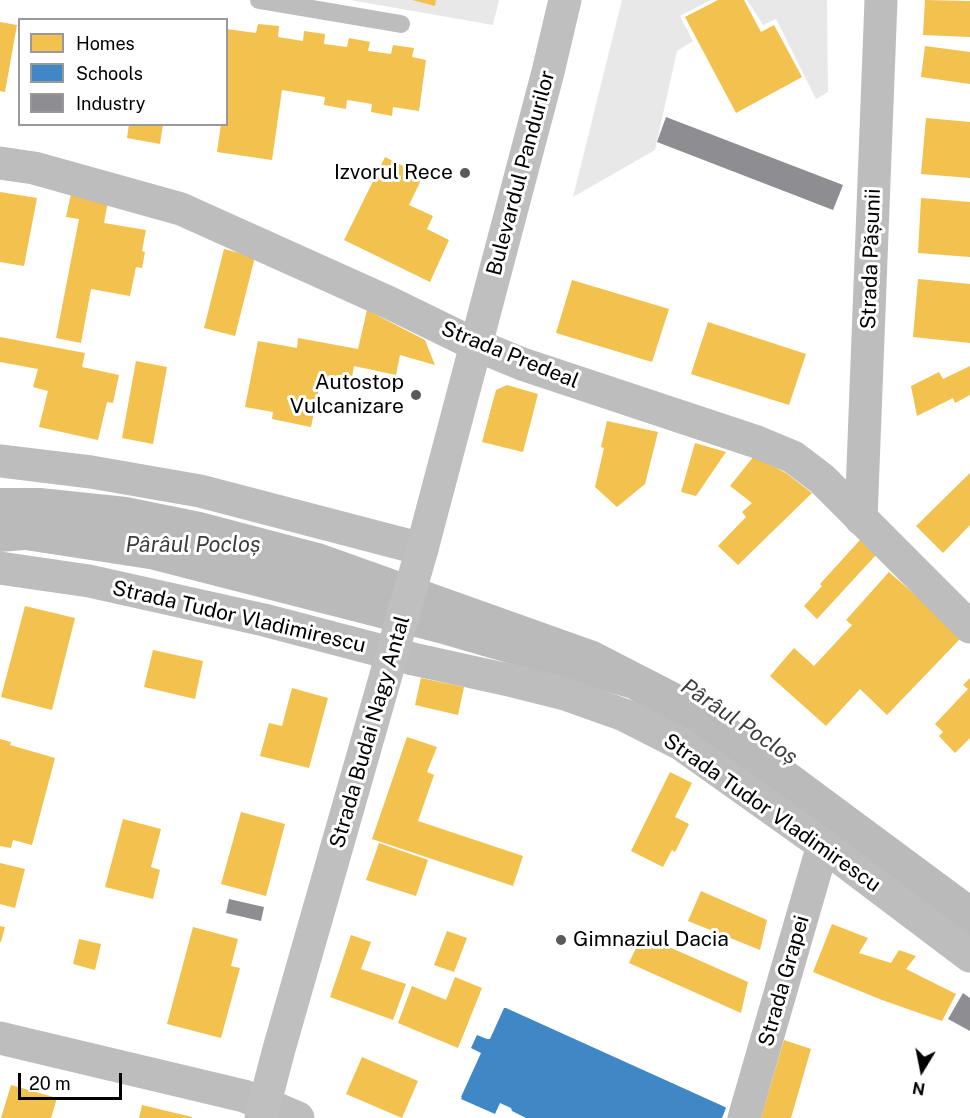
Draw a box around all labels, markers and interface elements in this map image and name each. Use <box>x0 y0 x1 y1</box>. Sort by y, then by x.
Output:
legend <box>18 18 228 126</box>
text: Homes <box>76 33 135 54</box>
text: Schools <box>76 63 143 84</box>
street label: Bulevardul Pandurilor <box>481 68 561 278</box>
text: Industry <box>76 93 145 114</box>
place label: Izvorul Rece <box>334 160 453 186</box>
marker: Izvorul Rece <box>458 166 472 180</box>
street label: Strada Pășunii <box>856 188 886 330</box>
street label: Strada Predeal <box>438 316 582 394</box>
place label: Autostop Vulcanizare <box>290 370 404 420</box>
marker: Autostop Vulcanizare <box>409 388 423 402</box>
water label: Pârâul Pocloș <box>126 532 260 558</box>
street label: Strada Tudor Vladimirescu <box>110 576 368 658</box>
street label: Strada Budai Nagy Antal <box>325 613 415 851</box>
water label: Pârâul Pocloș <box>676 673 802 771</box>
street label: Strada Tudor Vladimirescu <box>659 728 885 898</box>
street label: Strada Grapei <box>753 913 815 1049</box>
place label: Gimnaziul Dacia <box>573 927 729 953</box>
marker: Gimnaziul Dacia <box>554 933 568 947</box>
north arrow <box>892 1040 952 1100</box>
scale bar <box>21 1061 124 1099</box>
text: 20 m <box>29 1073 71 1094</box>
text: N <box>911 1078 927 1099</box>

